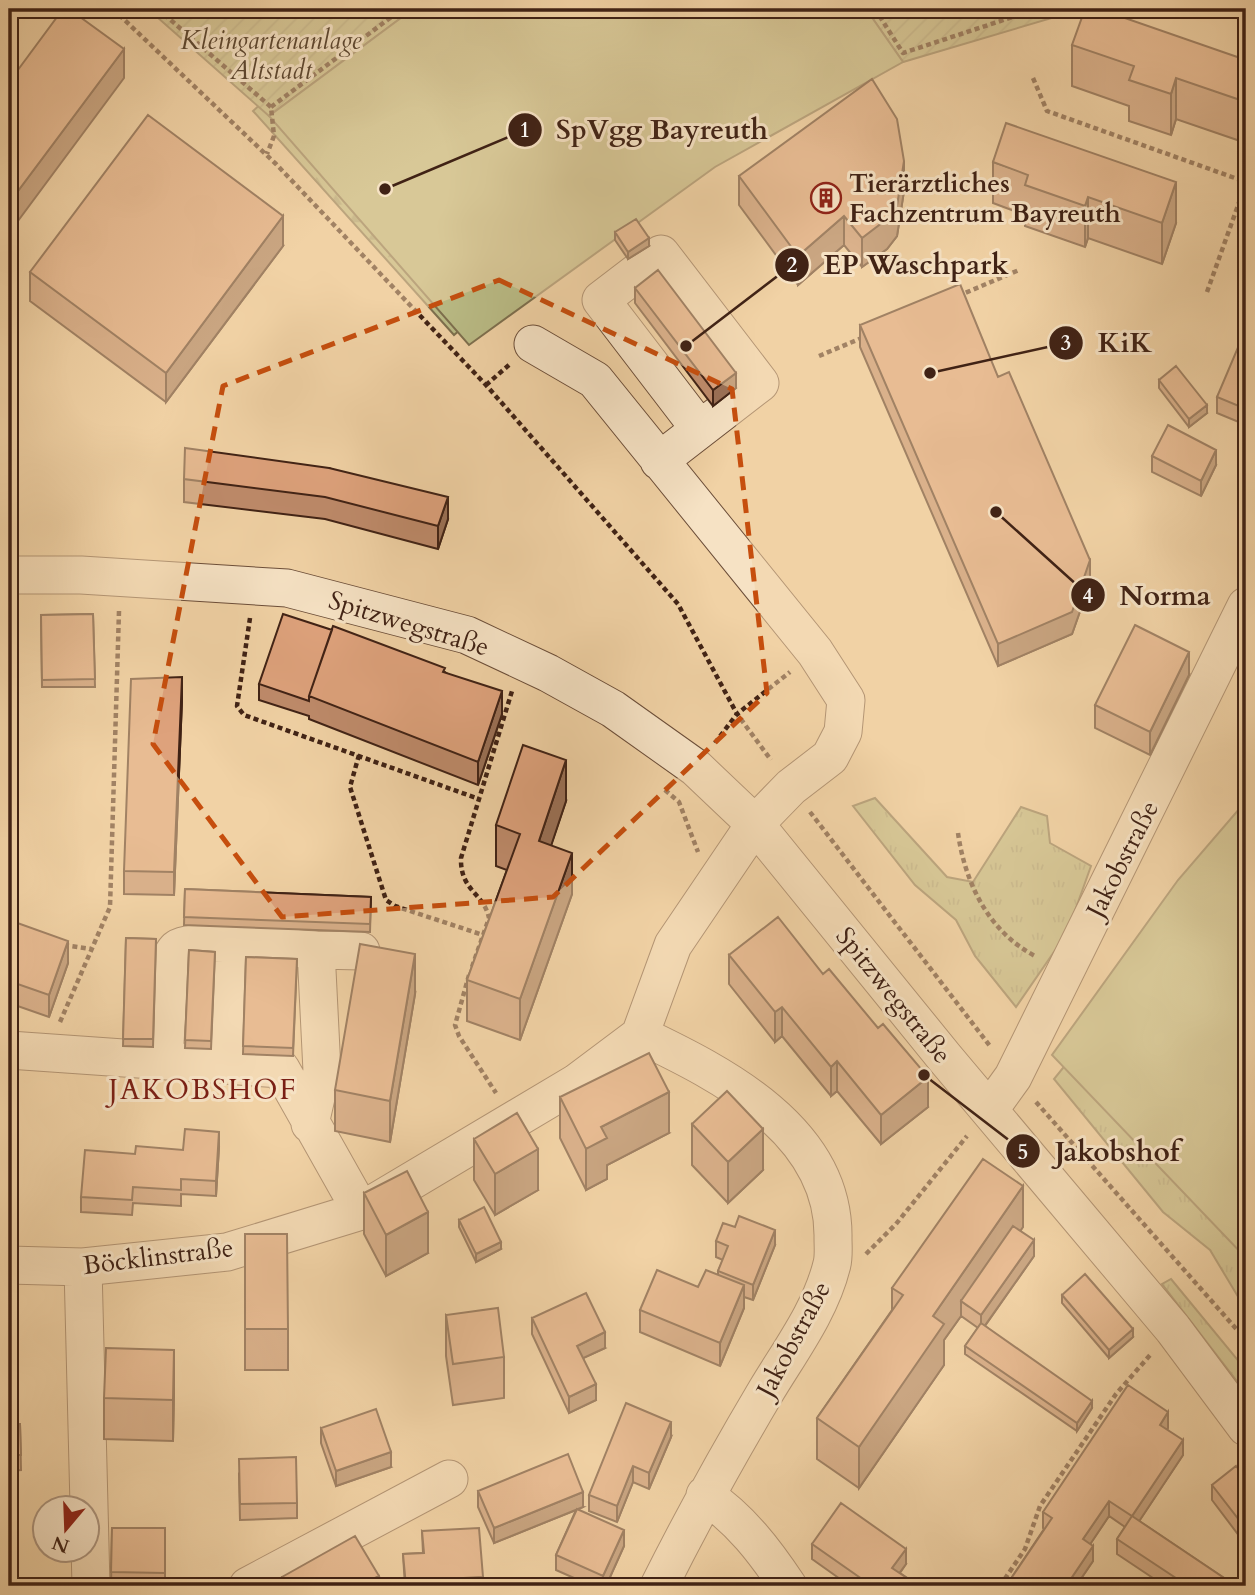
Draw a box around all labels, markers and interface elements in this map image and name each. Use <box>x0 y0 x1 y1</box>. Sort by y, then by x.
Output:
park label: Kleingartenanlage Altstadt <box>180 23 363 88</box>
callout: SpVgg Bayreuth <box>508 105 782 154</box>
text: SpVgg Bayreuth <box>556 111 768 149</box>
text: 1 <box>520 116 530 145</box>
place label: Tierärztliches Fachzentrum Bayreuth <box>849 166 1121 231</box>
building icon: Tierärztliches Fachzentrum Bayreuth <box>809 181 843 215</box>
callout: EP Waschpark <box>775 240 1023 289</box>
text: EP Waschpark <box>823 246 1009 284</box>
text: 2 <box>787 251 798 280</box>
callout: KiK <box>1048 318 1166 367</box>
text: KiK <box>1098 324 1152 362</box>
text: 3 <box>1061 329 1071 358</box>
callout: Norma <box>1070 571 1225 620</box>
text: Norma <box>1119 577 1211 615</box>
street label: Spitzwegstraße <box>324 582 493 665</box>
text: 4 <box>1083 582 1094 611</box>
street label: Jakobstraße <box>1076 795 1167 927</box>
street label: Spitzwegstraße <box>828 920 959 1071</box>
district label: JAKOBSHOF <box>104 1071 298 1109</box>
callout: Jakobshof <box>1005 1127 1193 1176</box>
text: Jakobshof <box>1051 1133 1184 1171</box>
text: 5 <box>1018 1138 1028 1167</box>
street label: Böcklinstraße <box>81 1230 235 1283</box>
street label: Jakobstraße <box>746 1275 839 1407</box>
north arrow <box>32 1494 102 1564</box>
text: N <box>48 1529 73 1559</box>

